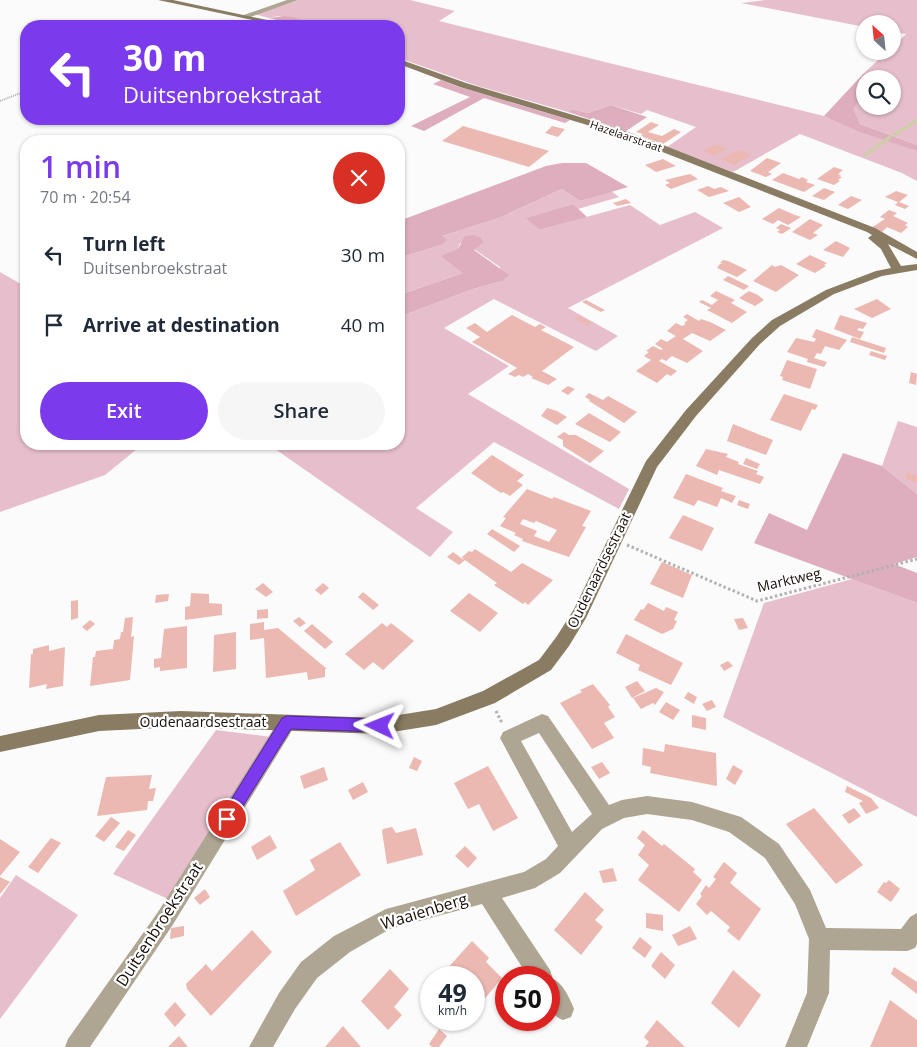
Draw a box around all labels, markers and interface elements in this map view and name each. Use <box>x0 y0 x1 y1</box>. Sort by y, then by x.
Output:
north arrow <box>856 15 901 60</box>
map controls <box>856 15 901 115</box>
text: 30 m <box>123 34 206 81</box>
icon: left <box>40 40 105 105</box>
button: search <box>856 70 901 115</box>
text: Duitsenbroekstraat <box>123 79 321 109</box>
street label: Hazelaarstraat <box>588 116 664 155</box>
text: 1 min <box>40 146 121 187</box>
button: close <box>333 152 385 204</box>
text: 70 m · 20:54 <box>40 186 131 208</box>
text: Turn left <box>83 231 165 257</box>
icon: left <box>40 241 68 269</box>
text: 30 m <box>341 242 385 268</box>
text: Duitsenbroekstraat <box>83 257 227 279</box>
icon: arrive <box>40 311 68 339</box>
text: Arrive at destination <box>83 312 280 338</box>
text: 40 m <box>341 312 385 338</box>
button: Exit <box>40 382 208 440</box>
button: Share <box>218 382 385 440</box>
street label: Oudenaardsestraat <box>562 509 635 631</box>
street label: Marktweg <box>755 563 823 596</box>
position arrow <box>353 699 405 751</box>
street label: Oudenaardsestraat <box>140 712 266 731</box>
pin <box>206 798 248 840</box>
icon: arrive <box>213 805 241 833</box>
street label: Duitsenbroekstraat <box>110 857 208 990</box>
street label: Waaienberg <box>378 887 470 935</box>
speed limit sign: 50 <box>495 966 560 1031</box>
text: 49 <box>438 975 467 1009</box>
text: km/h <box>438 1002 467 1019</box>

